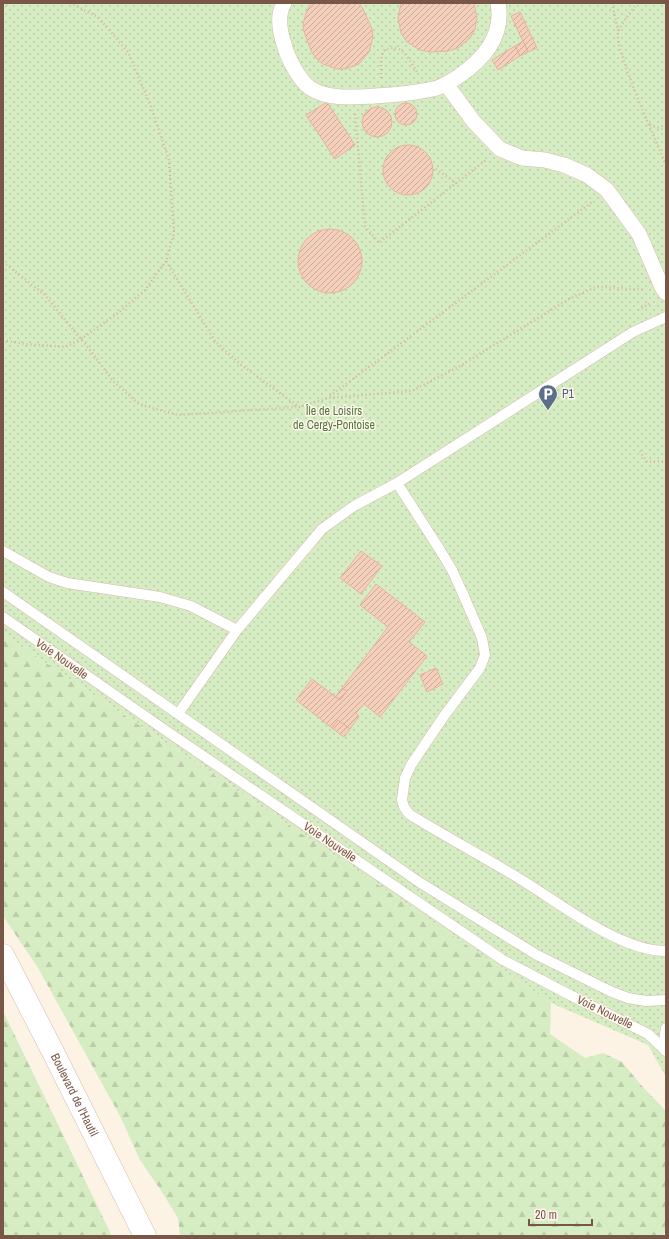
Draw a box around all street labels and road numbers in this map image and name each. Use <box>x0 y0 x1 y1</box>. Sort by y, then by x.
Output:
street label: Voie Nouvelle <box>33 635 91 683</box>
street label: Voie Nouvelle <box>300 818 360 866</box>
street label: Voie Nouvelle <box>574 991 636 1033</box>
street label: Boulevard de l'Hautil <box>47 1051 102 1139</box>

